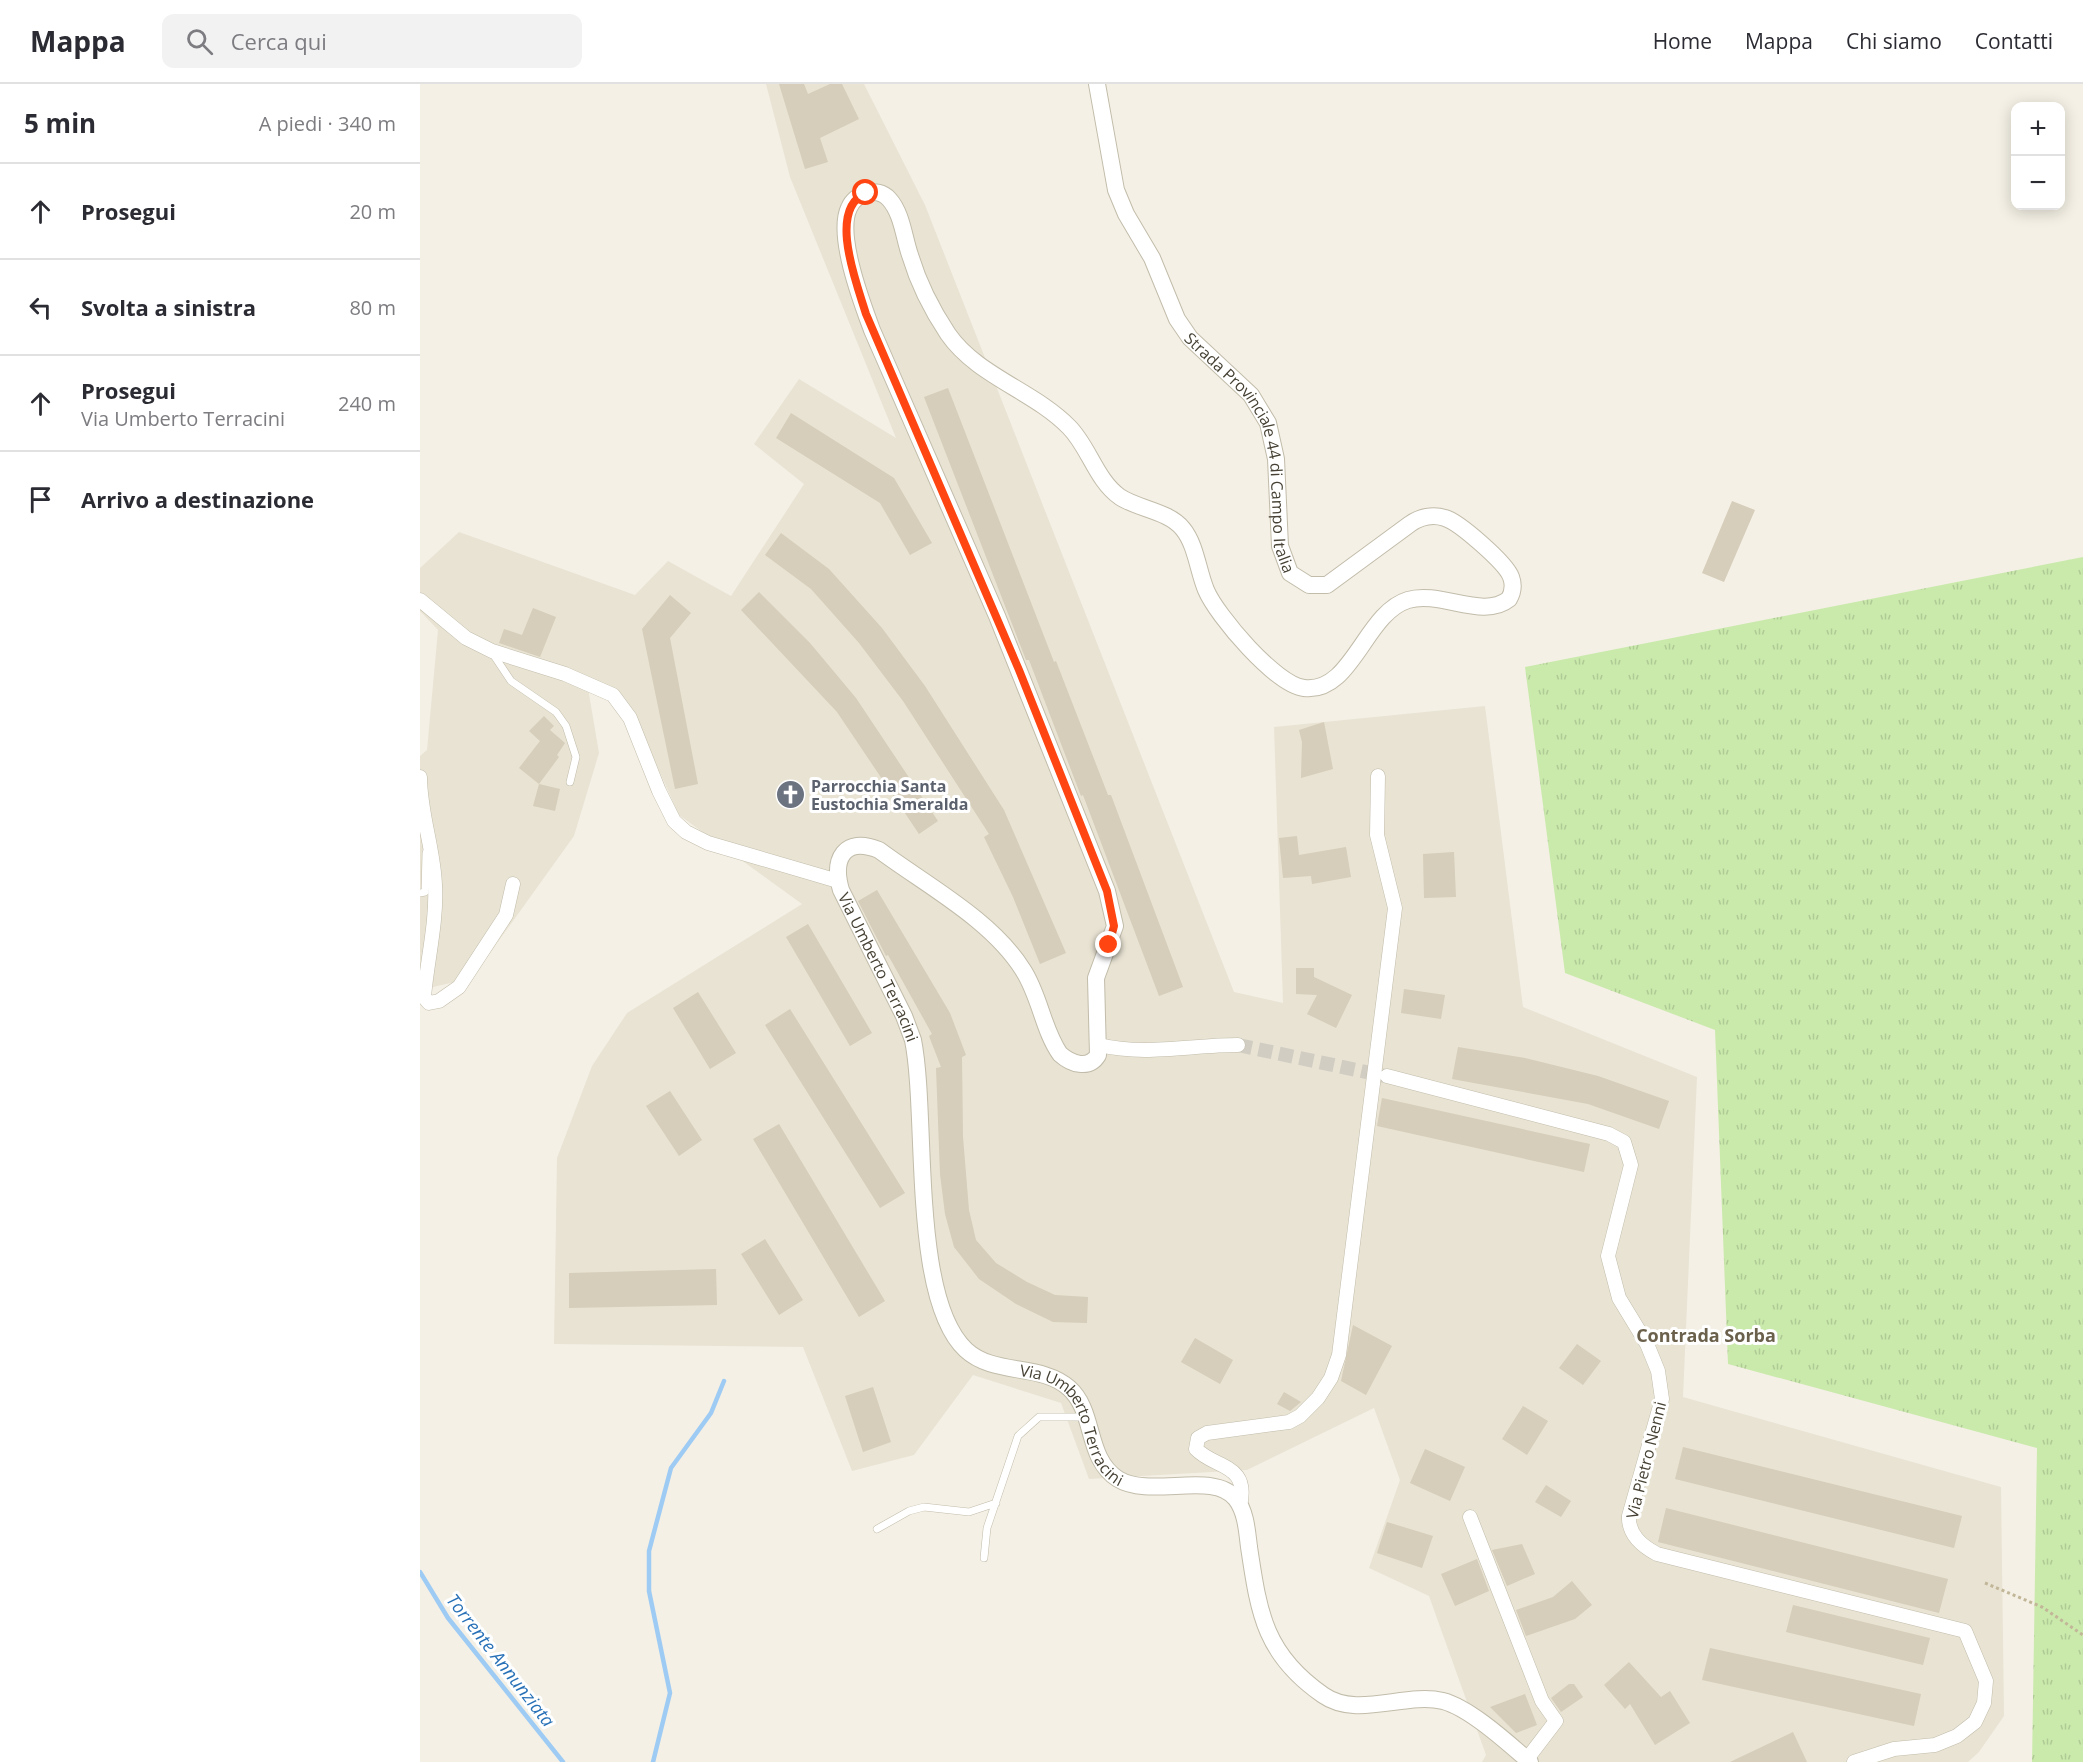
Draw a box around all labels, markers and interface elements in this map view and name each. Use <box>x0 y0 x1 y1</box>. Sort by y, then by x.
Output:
search box <box>162 14 582 68</box>
text: Mappa <box>30 22 126 60</box>
icon: search <box>183 25 216 58</box>
text: Cerca qui <box>231 26 327 56</box>
text: Home <box>1653 27 1712 55</box>
text: Mappa <box>1745 27 1813 55</box>
text: Chi siamo <box>1846 27 1942 55</box>
text: Contatti <box>1975 27 2053 55</box>
map controls <box>2011 102 2065 210</box>
button: + <box>2011 102 2065 156</box>
text: 5 min <box>24 105 96 141</box>
text: A piedi · 340 m <box>259 110 396 137</box>
button: − <box>2011 156 2065 210</box>
route start <box>852 179 878 205</box>
icon: ahead <box>24 195 57 228</box>
text: Prosegui <box>81 196 176 226</box>
text: 20 m <box>349 198 396 225</box>
icon: left <box>24 291 57 324</box>
text: Svolta a sinistra <box>81 292 256 322</box>
text: 80 m <box>349 294 396 321</box>
street label: Strada Provinciale 44 di Campo Italia <box>1180 327 1300 576</box>
text: Prosegui <box>81 375 176 405</box>
icon: ahead <box>24 387 57 420</box>
text: 240 m <box>338 390 396 417</box>
text: Via Umberto Terracini <box>81 405 285 432</box>
icon: arrive <box>24 483 57 516</box>
text: Arrivo a destinazione <box>81 484 314 514</box>
place label: Parrocchia Santa Eustochia Smeralda <box>811 775 968 815</box>
church icon: Parrocchia Santa Eustochia Smeralda <box>774 779 806 811</box>
street label: Via Umberto Terracini <box>833 889 924 1045</box>
route end <box>1095 931 1121 957</box>
district label: Contrada Sorba <box>1636 1323 1776 1347</box>
street label: Via Umberto Terracini <box>1018 1359 1127 1491</box>
street label: Via Pietro Nenni <box>1621 1399 1671 1521</box>
water label: Torrente Annunziata <box>441 1589 561 1731</box>

